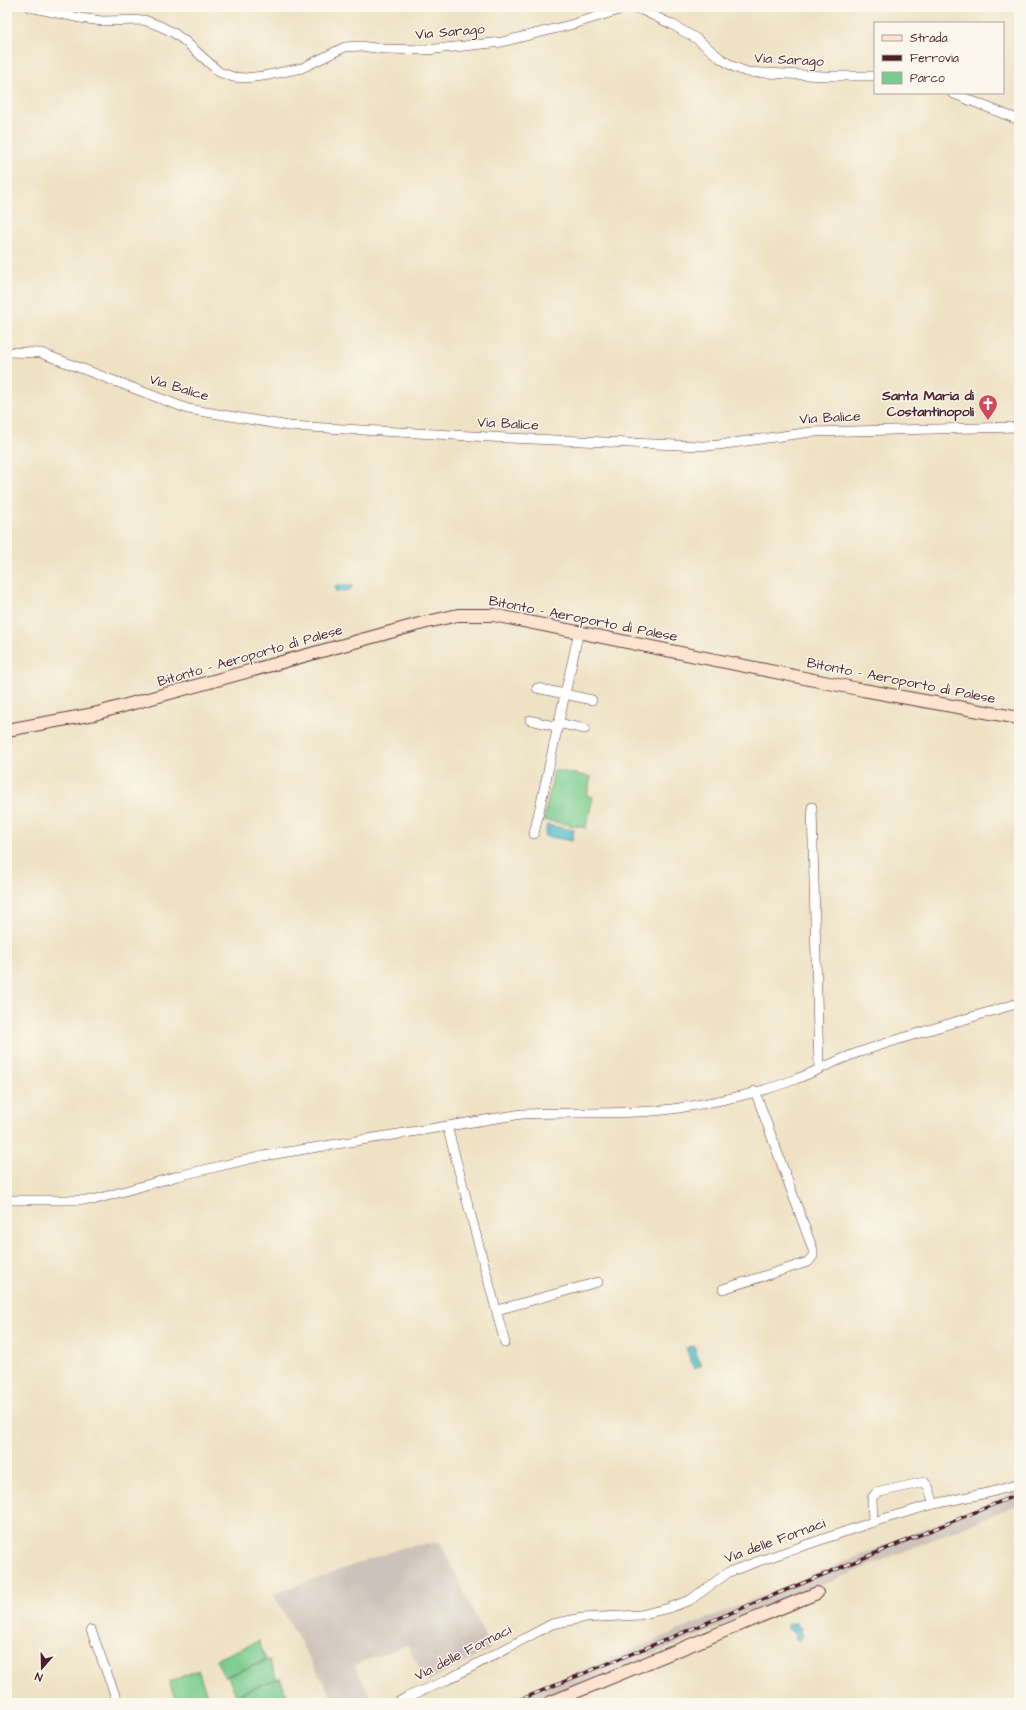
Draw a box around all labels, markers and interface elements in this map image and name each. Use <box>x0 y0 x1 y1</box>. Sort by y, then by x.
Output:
street label: Via Sarago <box>414 19 486 45</box>
legend <box>874 22 1004 94</box>
text: Strada <box>910 30 948 47</box>
street label: Via Sarago <box>754 48 824 72</box>
text: Ferrovia <box>910 50 959 67</box>
text: Parco <box>910 70 945 87</box>
street label: Via Balice <box>147 369 212 407</box>
place label: Santa Maria di Costantinopoli <box>881 386 975 422</box>
church icon: Santa Maria di Costantinopoli <box>977 393 999 421</box>
street label: Via Balice <box>799 406 862 430</box>
street label: Via Balice <box>477 412 540 436</box>
street label: Bitonto - Aeroporto di Palese <box>487 591 679 647</box>
street label: Bitonto - Aeroporto di Palese <box>155 620 345 692</box>
street label: Bitonto - Aeroporto di Palese <box>805 653 997 709</box>
street label: Via delle Fornaci <box>722 1513 828 1569</box>
street label: Via delle Fornaci <box>411 1620 515 1686</box>
north arrow <box>22 1648 62 1688</box>
text: N <box>33 1669 45 1685</box>

